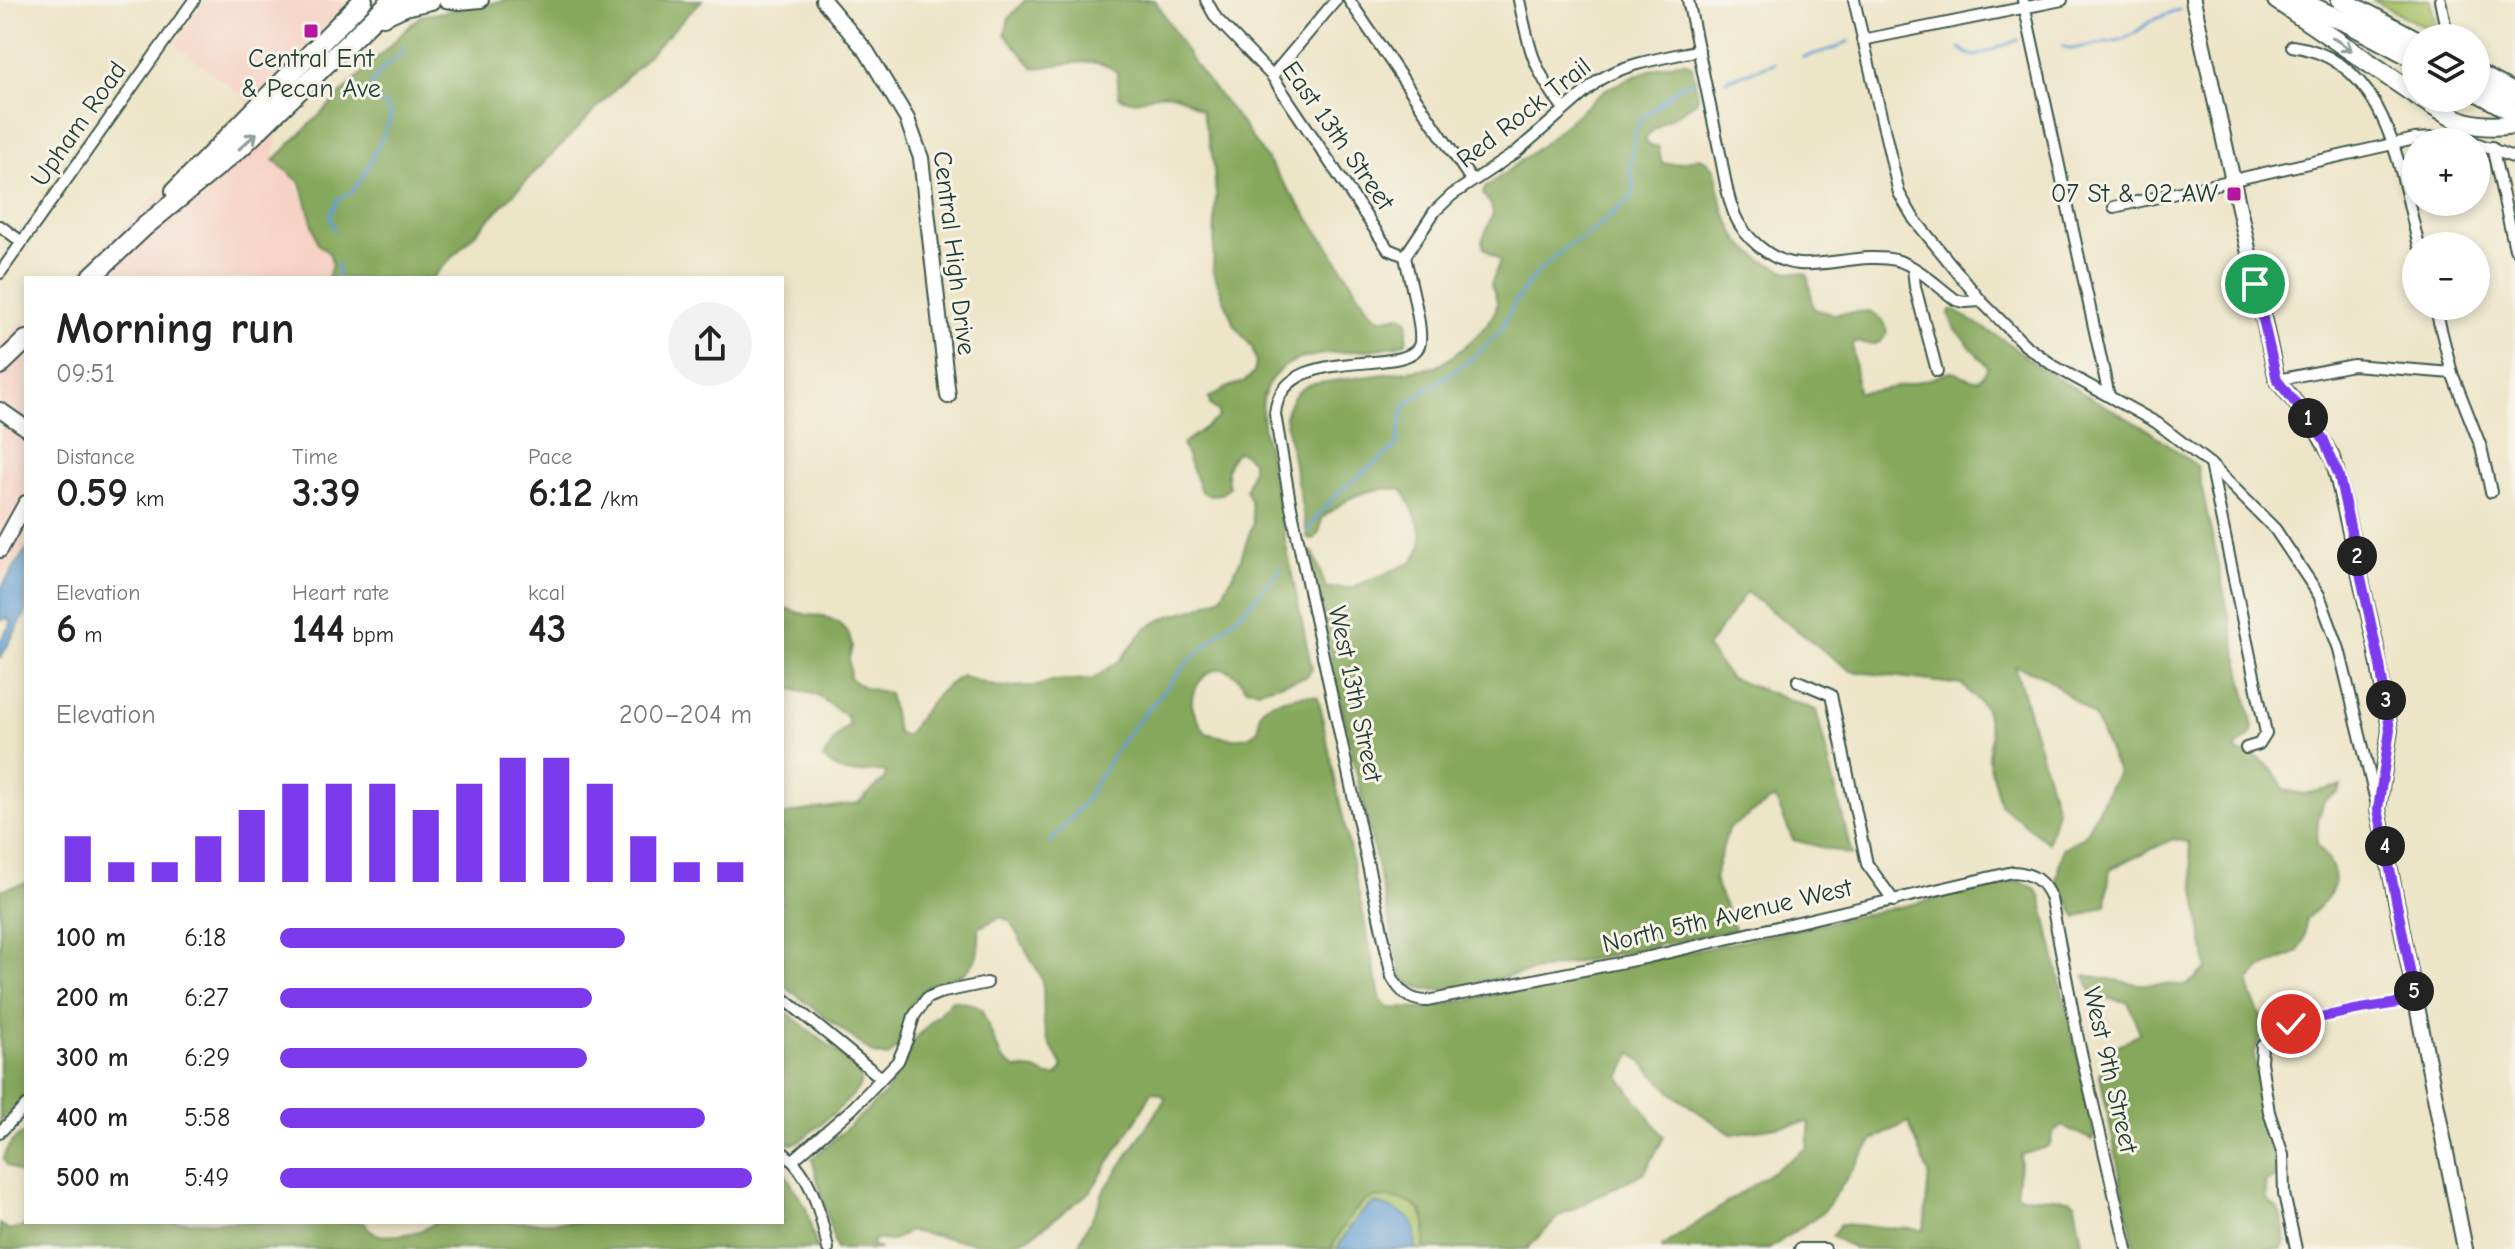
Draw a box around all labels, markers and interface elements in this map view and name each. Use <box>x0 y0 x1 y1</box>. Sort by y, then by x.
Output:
marker: Central Ent & Pecan Ave <box>302 22 320 40</box>
map controls <box>2402 24 2490 320</box>
button: layers <box>2402 24 2490 112</box>
one-way arrow <box>2330 36 2352 52</box>
place label: Central Ent & Pecan Ave <box>241 44 381 104</box>
street label: Red Rock Trail <box>1451 51 1597 175</box>
street label: Upham Road <box>25 56 133 192</box>
street label: East 13th Street <box>1276 56 1401 217</box>
button: + <box>2402 128 2490 216</box>
one-way arrow <box>237 133 257 151</box>
street label: Central High Drive <box>927 149 981 357</box>
place label: 07 St & 02 AW <box>2051 179 2218 209</box>
marker: 07 St & 02 AW <box>2225 185 2243 203</box>
button: − <box>2402 232 2490 320</box>
pin <box>2221 250 2289 318</box>
icon: arrive <box>2233 262 2277 306</box>
button: share <box>668 302 752 386</box>
text: Morning run <box>56 303 295 354</box>
text: 09:51 <box>56 359 115 389</box>
pin: 1 <box>2288 398 2328 438</box>
text: 1 <box>2304 405 2312 431</box>
text: Distance <box>56 444 135 470</box>
text: Time <box>292 444 338 470</box>
text: Pace <box>528 444 572 470</box>
text: 0.59 <box>56 470 128 516</box>
text: 3:39 <box>292 470 361 516</box>
text: 6:12 <box>528 470 593 516</box>
text: km <box>128 486 164 512</box>
text: /km <box>593 486 639 512</box>
pin: 2 <box>2337 536 2377 576</box>
text: 2 <box>2352 543 2362 569</box>
text: Elevation <box>56 580 140 606</box>
text: Heart rate <box>292 580 389 606</box>
text: kcal <box>528 580 565 606</box>
street label: West 13th Street <box>1322 603 1389 786</box>
text: 6 <box>56 606 77 652</box>
text: 144 <box>292 606 345 652</box>
text: 43 <box>528 606 566 652</box>
text: m <box>77 622 102 648</box>
text: bpm <box>345 622 394 648</box>
pin: 3 <box>2366 680 2406 720</box>
text: 3 <box>2381 687 2391 713</box>
text: Elevation <box>56 700 156 730</box>
text: 200–204 m <box>619 700 752 730</box>
pin: 4 <box>2365 826 2405 866</box>
text: 4 <box>2380 833 2390 859</box>
street label: North 5th Avenue West <box>1599 872 1856 959</box>
text: 100 m <box>56 923 126 953</box>
text: 6:18 <box>184 923 226 953</box>
pin: 5 <box>2394 971 2434 1011</box>
text: 5 <box>2408 978 2420 1004</box>
text: 200 m <box>56 983 129 1013</box>
text: 6:27 <box>184 983 229 1013</box>
street label: West 9th Street <box>2076 984 2144 1158</box>
pin <box>2257 990 2325 1058</box>
icon: check <box>2269 1002 2313 1046</box>
text: 300 m <box>56 1043 129 1073</box>
text: 6:29 <box>184 1043 230 1073</box>
text: 400 m <box>56 1103 128 1133</box>
text: 5:58 <box>184 1103 230 1133</box>
text: 500 m <box>56 1163 130 1193</box>
text: 5:49 <box>184 1163 229 1193</box>

